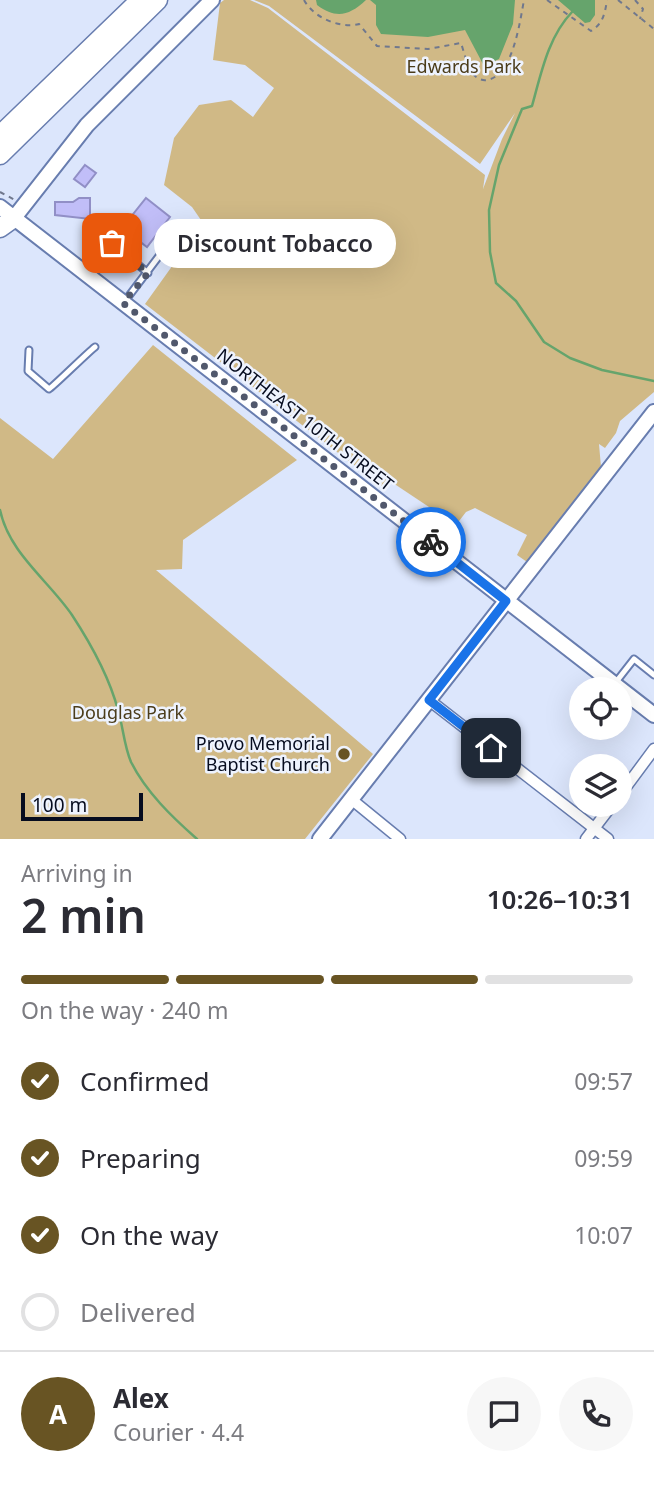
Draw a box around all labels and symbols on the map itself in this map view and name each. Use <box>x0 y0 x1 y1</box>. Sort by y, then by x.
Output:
park label: Edwards Park <box>407 54 522 78</box>
pin <box>82 213 142 273</box>
callout: Discount Tobacco <box>154 218 396 268</box>
street label: NORTHEAST 10TH STREET <box>212 343 399 496</box>
courier <box>396 507 466 577</box>
park label: Douglas Park <box>72 700 185 724</box>
pin <box>461 718 521 778</box>
place label: Provo Memorial Baptist Church <box>196 731 330 776</box>
marker: Provo Memorial Baptist Church <box>336 746 352 762</box>
scale bar <box>21 790 144 822</box>

